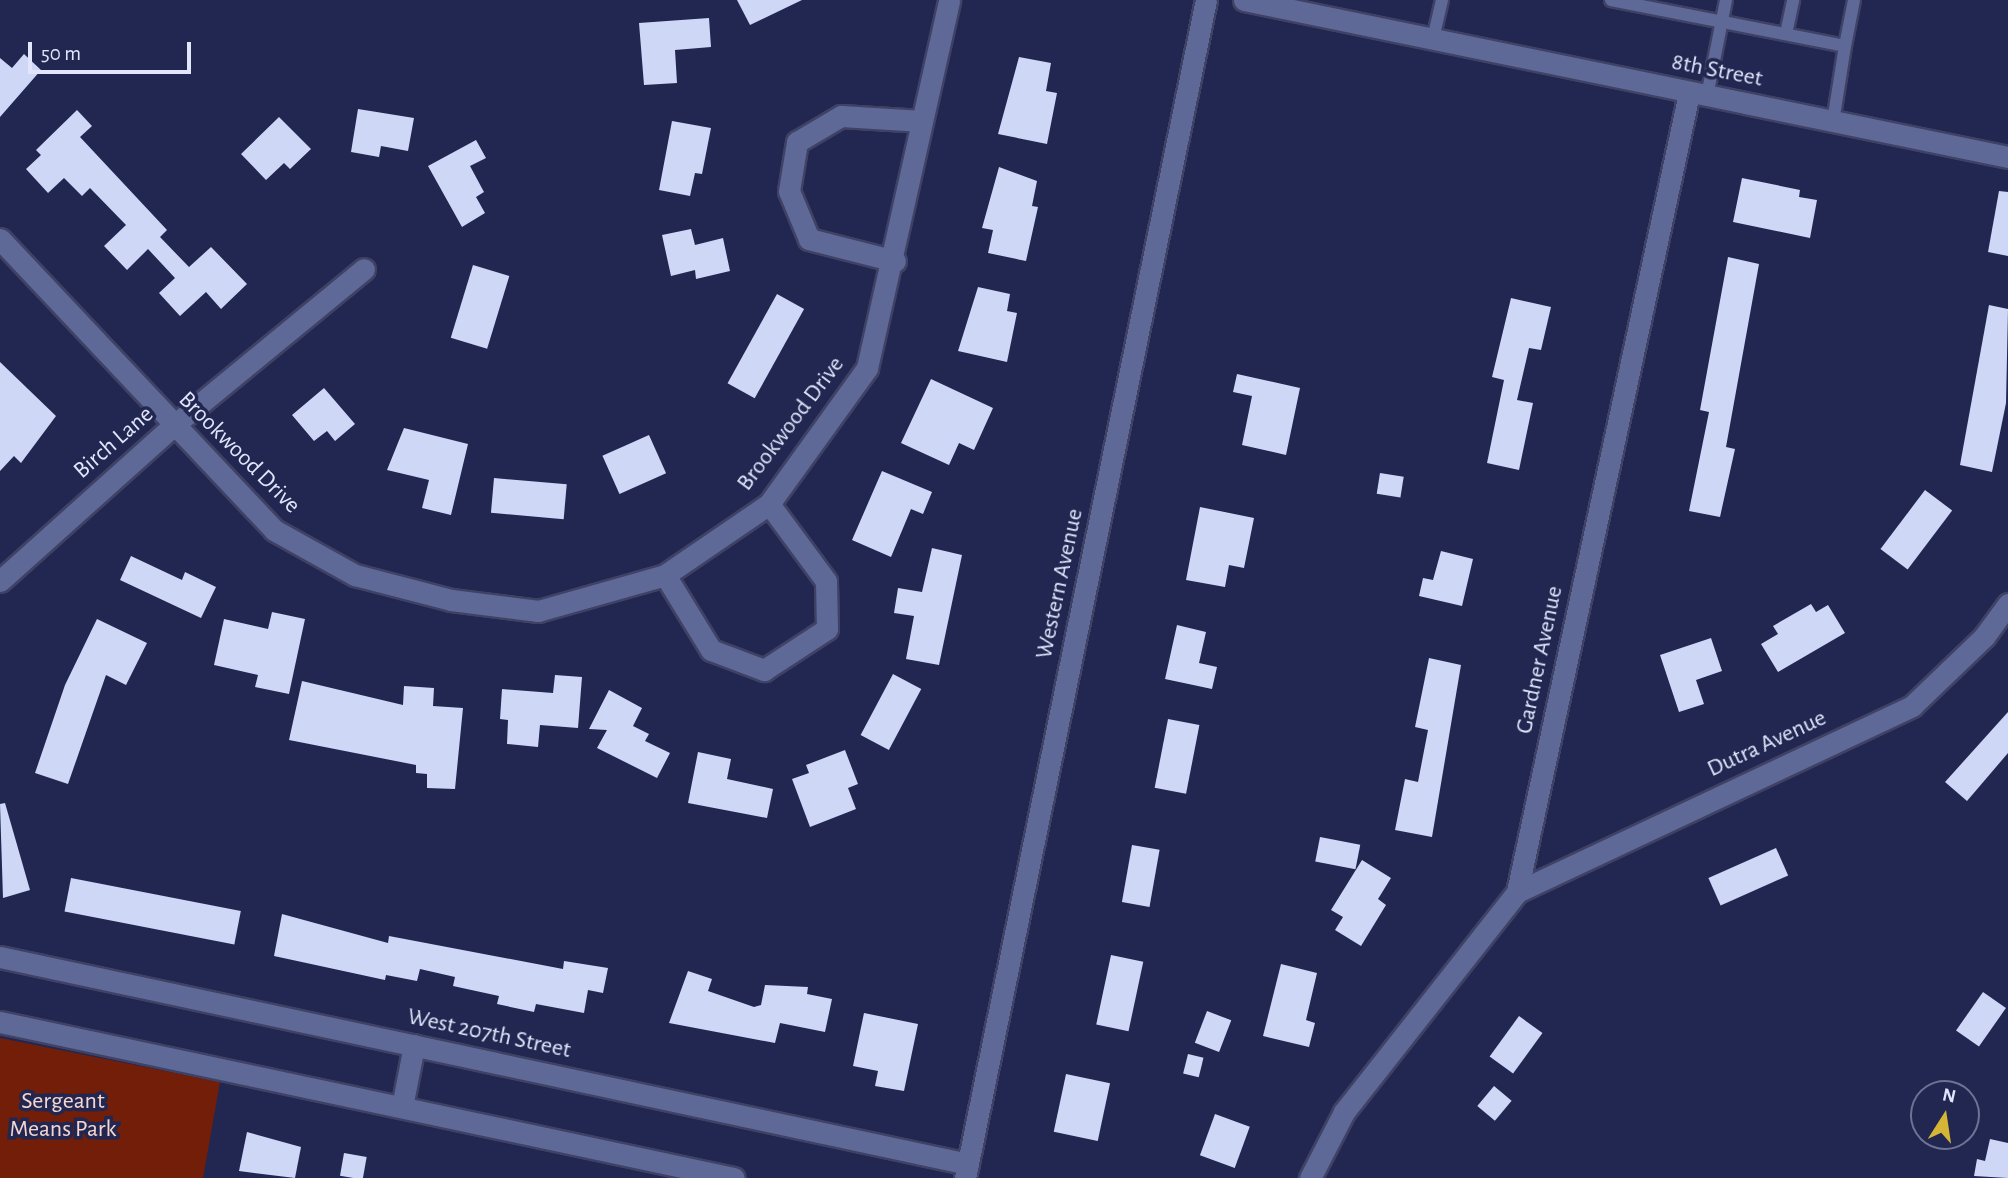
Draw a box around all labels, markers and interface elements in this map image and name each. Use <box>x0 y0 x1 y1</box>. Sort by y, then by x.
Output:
scale bar <box>32 28 194 72</box>
text: 50 m <box>41 43 81 64</box>
street label: 8th Street <box>1669 48 1765 94</box>
street label: Brookwood Drive <box>731 351 851 497</box>
street label: Brookwood Drive <box>172 386 306 520</box>
street label: Birch Lane <box>68 401 160 485</box>
street label: Western Avenue <box>1030 506 1090 662</box>
street label: Gardner Avenue <box>1510 584 1570 736</box>
street label: Dutra Avenue <box>1703 704 1831 784</box>
street label: West 207th Street <box>405 1003 573 1065</box>
north arrow <box>1910 1080 1980 1150</box>
text: N <box>1941 1085 1957 1107</box>
park label: Sergeant Means Park <box>9 1088 117 1144</box>

